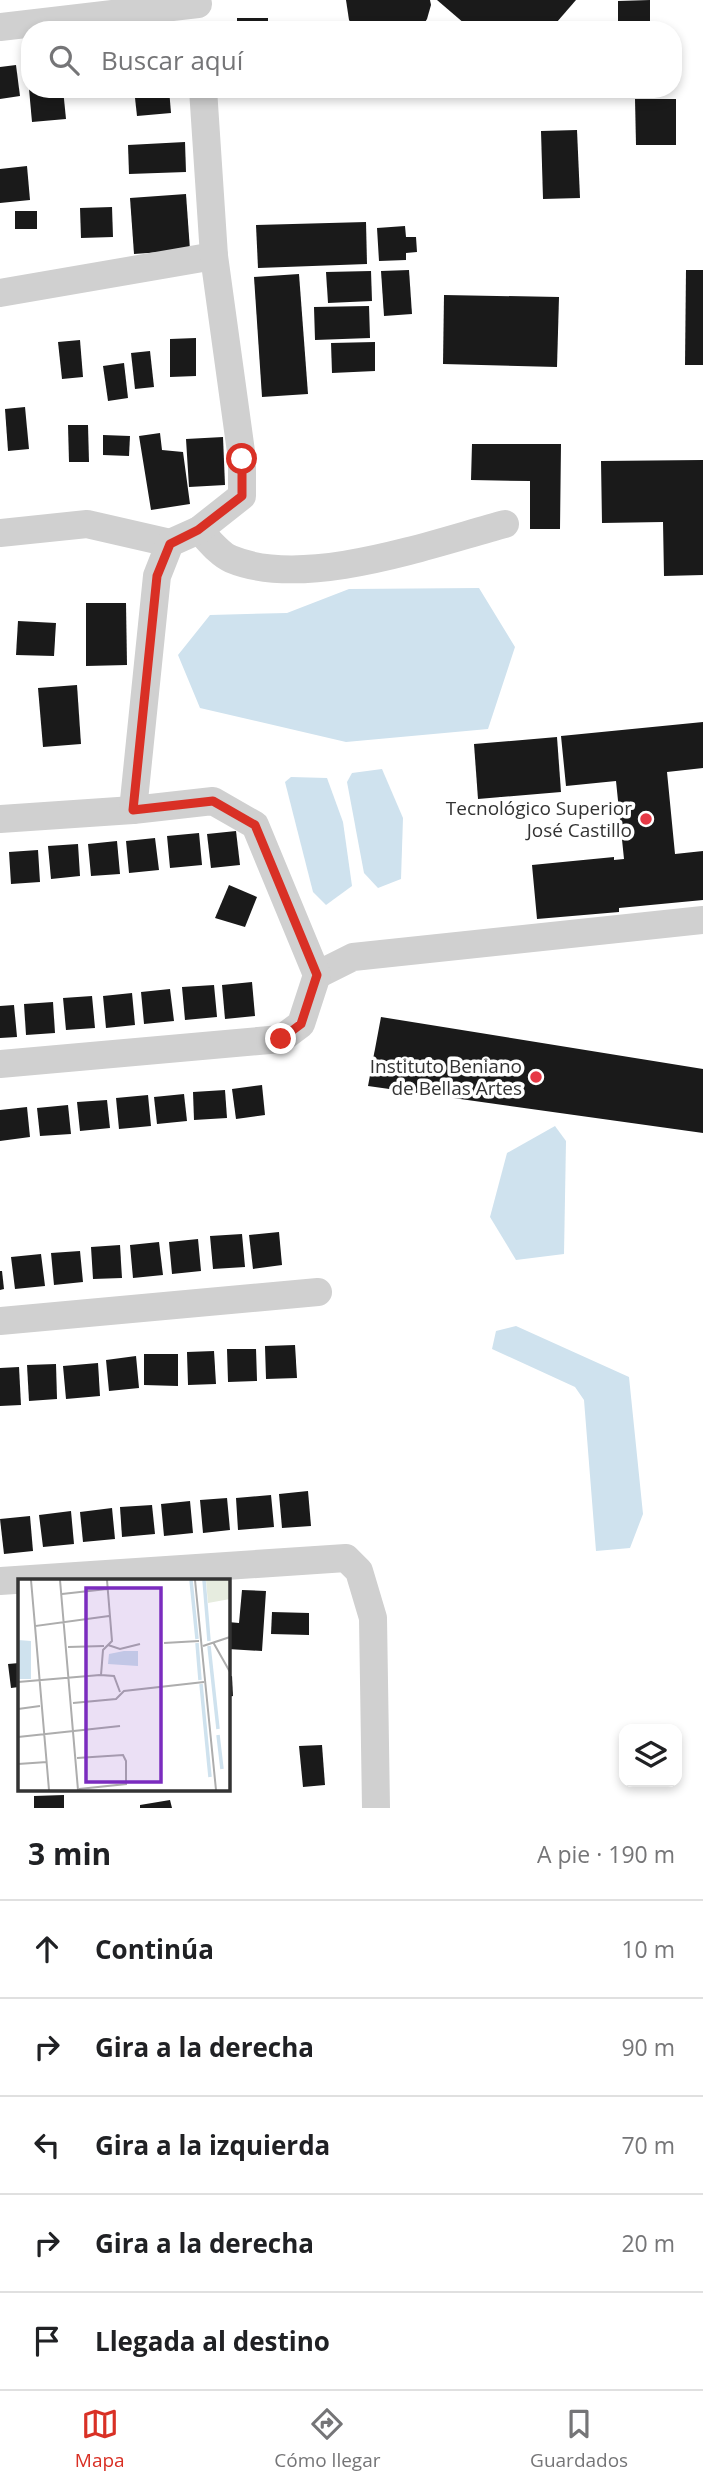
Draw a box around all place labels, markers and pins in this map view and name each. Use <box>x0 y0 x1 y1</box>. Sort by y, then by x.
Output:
place label: Tecnológico Superior José Castillo <box>446 795 632 843</box>
marker: Tecnológico Superior José Castillo <box>638 811 654 827</box>
place label: Instituto Beniano de Bellas Artes <box>370 1053 522 1101</box>
marker: Instituto Beniano de Bellas Artes <box>528 1069 544 1085</box>

